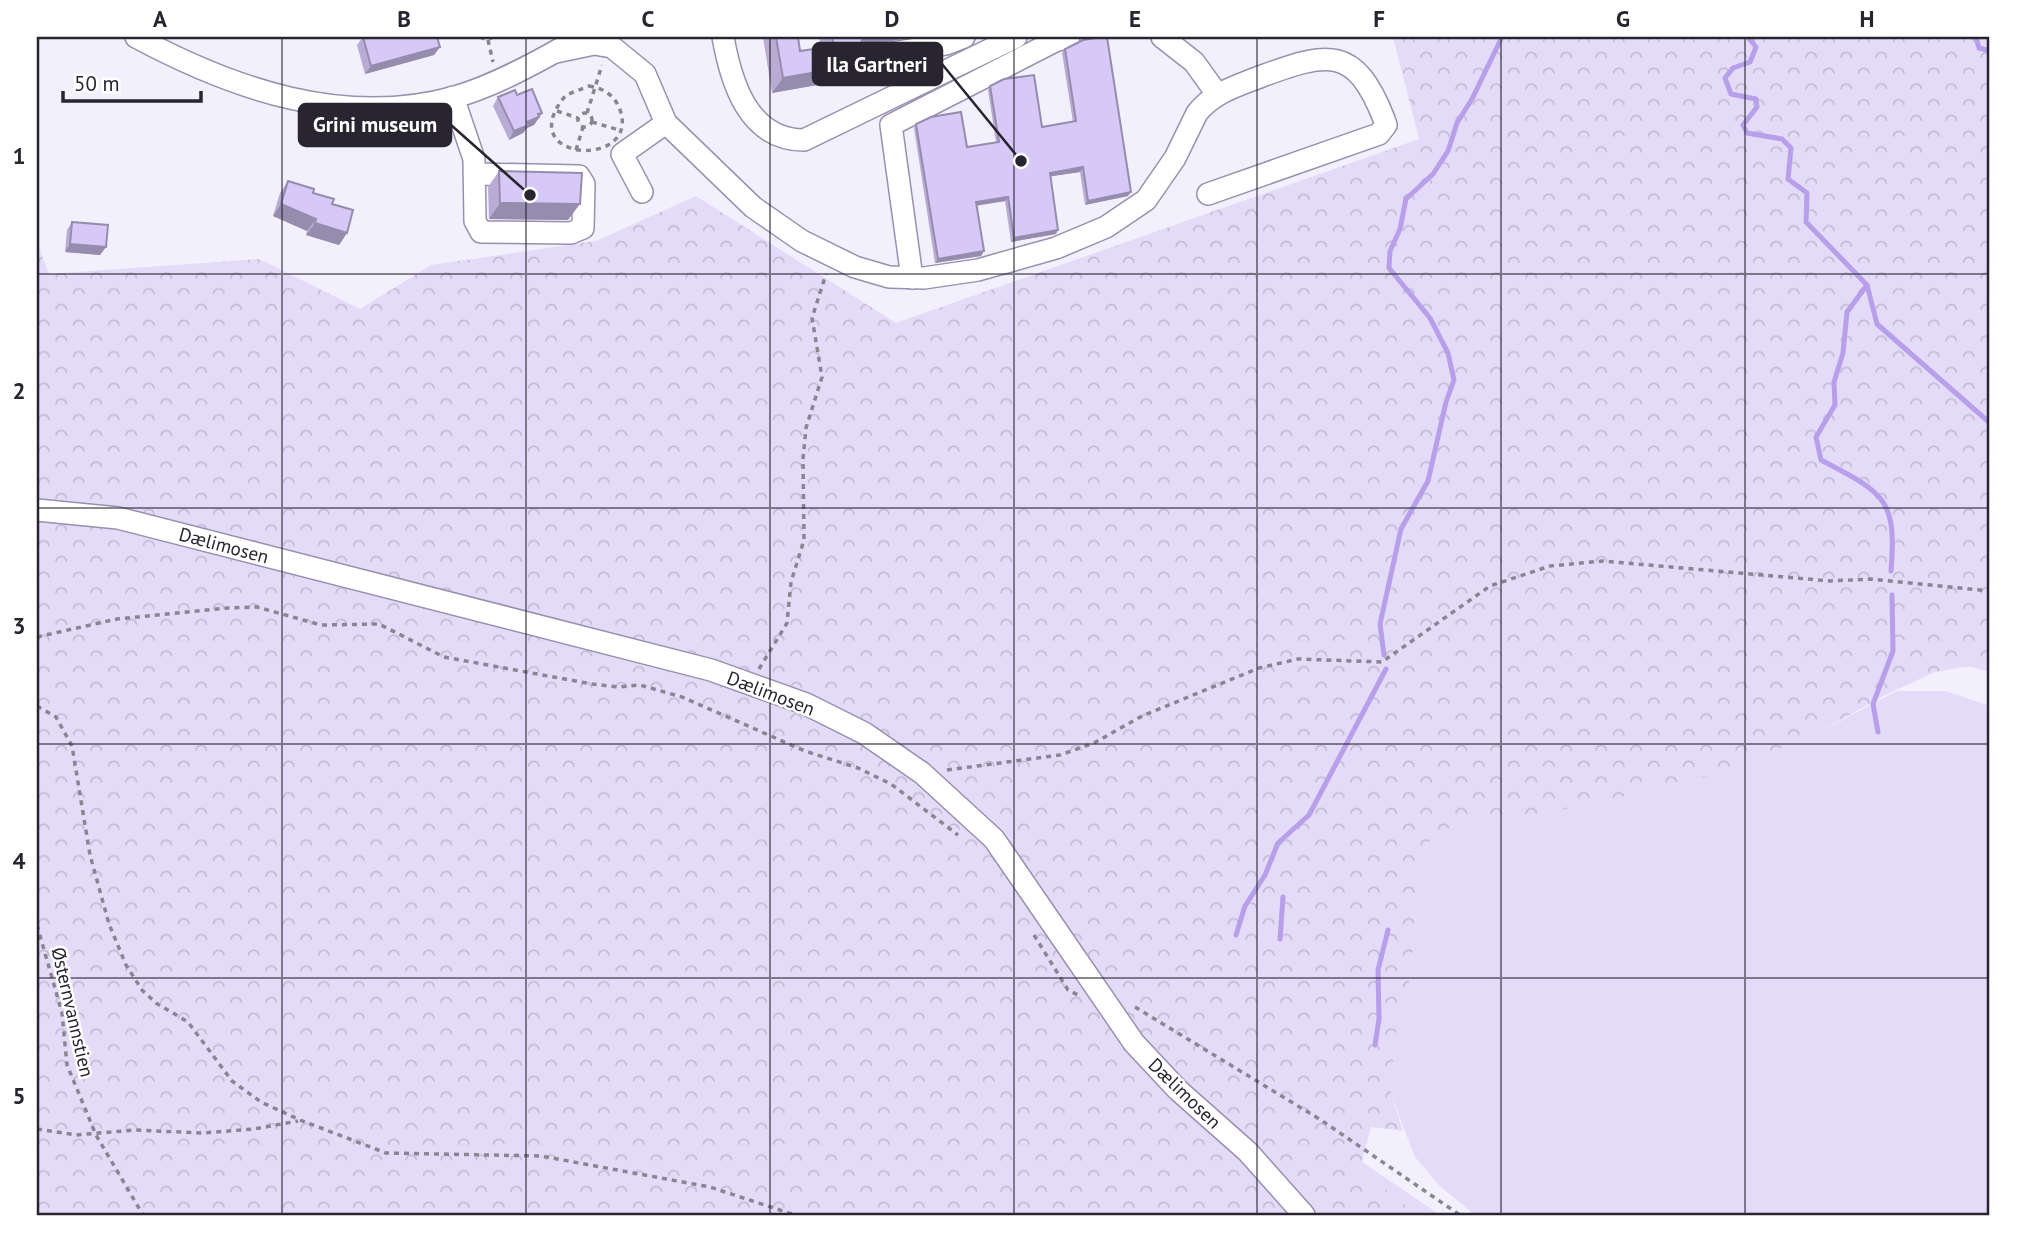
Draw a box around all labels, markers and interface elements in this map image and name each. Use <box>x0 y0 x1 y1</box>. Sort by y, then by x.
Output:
text: A <box>153 4 167 33</box>
text: B <box>397 4 411 33</box>
text: C <box>642 4 655 33</box>
text: D <box>885 4 899 33</box>
text: E <box>1129 4 1141 33</box>
text: F <box>1373 4 1385 33</box>
text: G <box>1616 4 1630 33</box>
text: H <box>1860 4 1874 33</box>
callout: Ila Gartneri <box>813 43 942 85</box>
text: Ila Gartneri <box>826 51 928 78</box>
scale bar <box>63 60 201 104</box>
text: 50 m <box>74 70 120 97</box>
callout: Grini museum <box>299 104 451 146</box>
text: Grini museum <box>313 111 437 138</box>
text: 1 <box>12 141 26 170</box>
text: 2 <box>12 376 26 405</box>
street label: Dælimosen <box>177 522 271 568</box>
text: 3 <box>12 611 26 640</box>
street label: Dælimosen <box>724 665 818 721</box>
text: 4 <box>12 846 26 875</box>
street label: Østernvannstien <box>46 945 100 1079</box>
street label: Dælimosen <box>1144 1052 1226 1134</box>
text: 5 <box>12 1081 26 1110</box>

